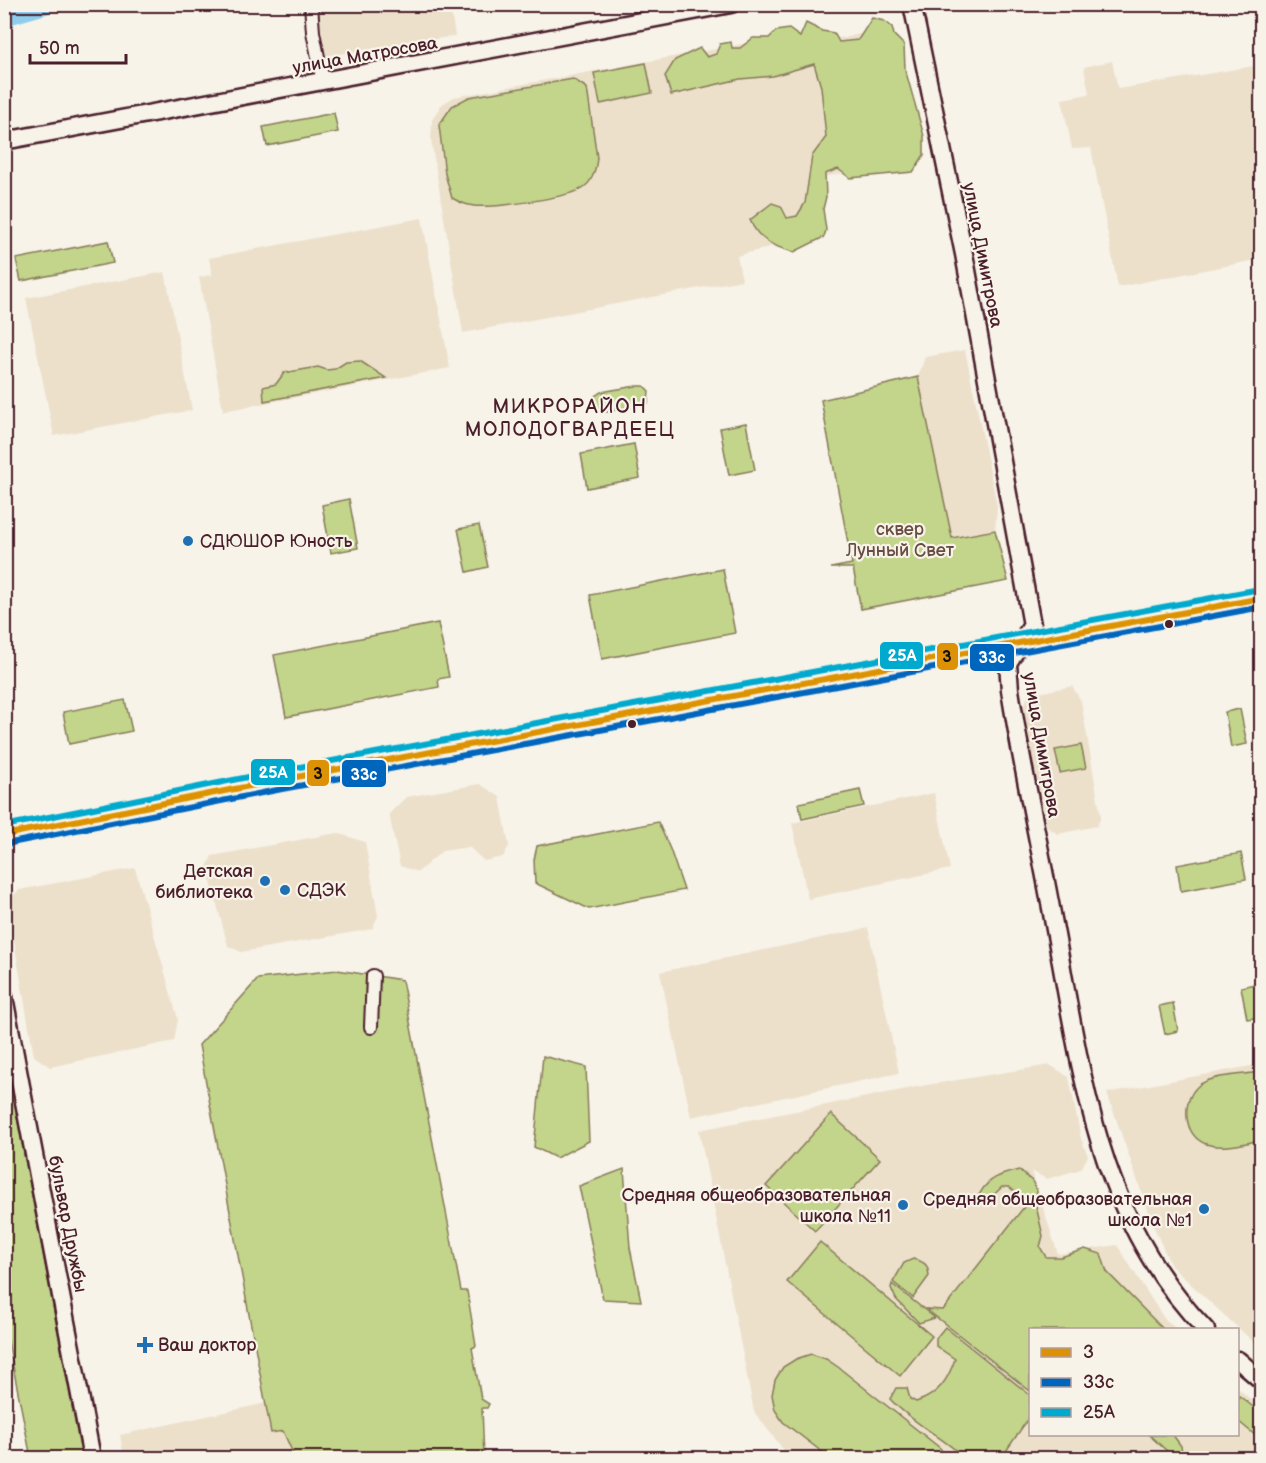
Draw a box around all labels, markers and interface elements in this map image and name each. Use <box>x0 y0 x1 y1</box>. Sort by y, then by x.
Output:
scale bar <box>30 27 126 65</box>
street label: улица Матросова <box>291 32 439 79</box>
text: 50 m <box>39 38 80 59</box>
street label: улица Димитрова <box>958 181 1007 330</box>
district label: МИКРОРАЙОН МОЛОДОГВАРДЕЕЦ <box>465 395 675 442</box>
park label: сквер Лунный Свет <box>845 519 955 561</box>
place label: СДЮШОР Юность <box>200 531 353 552</box>
marker: СДЮШОР Юность <box>181 534 195 548</box>
unlabelled marker <box>1163 618 1175 630</box>
line badge: 25А <box>879 641 924 670</box>
line badge: 3 <box>936 642 959 671</box>
line badge: 33с <box>969 643 1015 672</box>
text: 25А <box>888 647 917 666</box>
text: 3 <box>942 648 952 667</box>
text: 33с <box>979 649 1005 668</box>
street label: улица Димитрова <box>1018 671 1065 820</box>
unlabelled marker <box>626 718 638 730</box>
line badge: 25А <box>250 758 296 786</box>
line badge: 3 <box>306 759 330 787</box>
line badge: 33с <box>341 759 387 788</box>
text: 25А <box>259 764 288 783</box>
text: 3 <box>313 765 323 784</box>
text: 33с <box>351 766 377 785</box>
place label: Детская библиотека <box>156 861 253 903</box>
marker: Детская библиотека <box>258 874 272 888</box>
place label: СДЭК <box>297 880 346 901</box>
marker: СДЭК <box>278 883 292 897</box>
street label: бульвар Дружбы <box>44 1154 91 1294</box>
place label: Cредняя общеобразовательная школа №11 <box>621 1185 891 1227</box>
place label: Средняя общеобразовательная школа №1 <box>923 1189 1192 1231</box>
marker: Cредняя общеобразовательная школа №11 <box>896 1198 910 1212</box>
marker: Средняя общеобразовательная школа №1 <box>1197 1202 1211 1216</box>
legend <box>1029 1328 1239 1436</box>
place label: Ваш доктор <box>158 1335 256 1356</box>
marker: Ваш доктор <box>136 1336 154 1354</box>
text: 3 <box>1083 1342 1094 1363</box>
text: 33с <box>1083 1372 1114 1393</box>
text: 25А <box>1083 1402 1115 1423</box>

